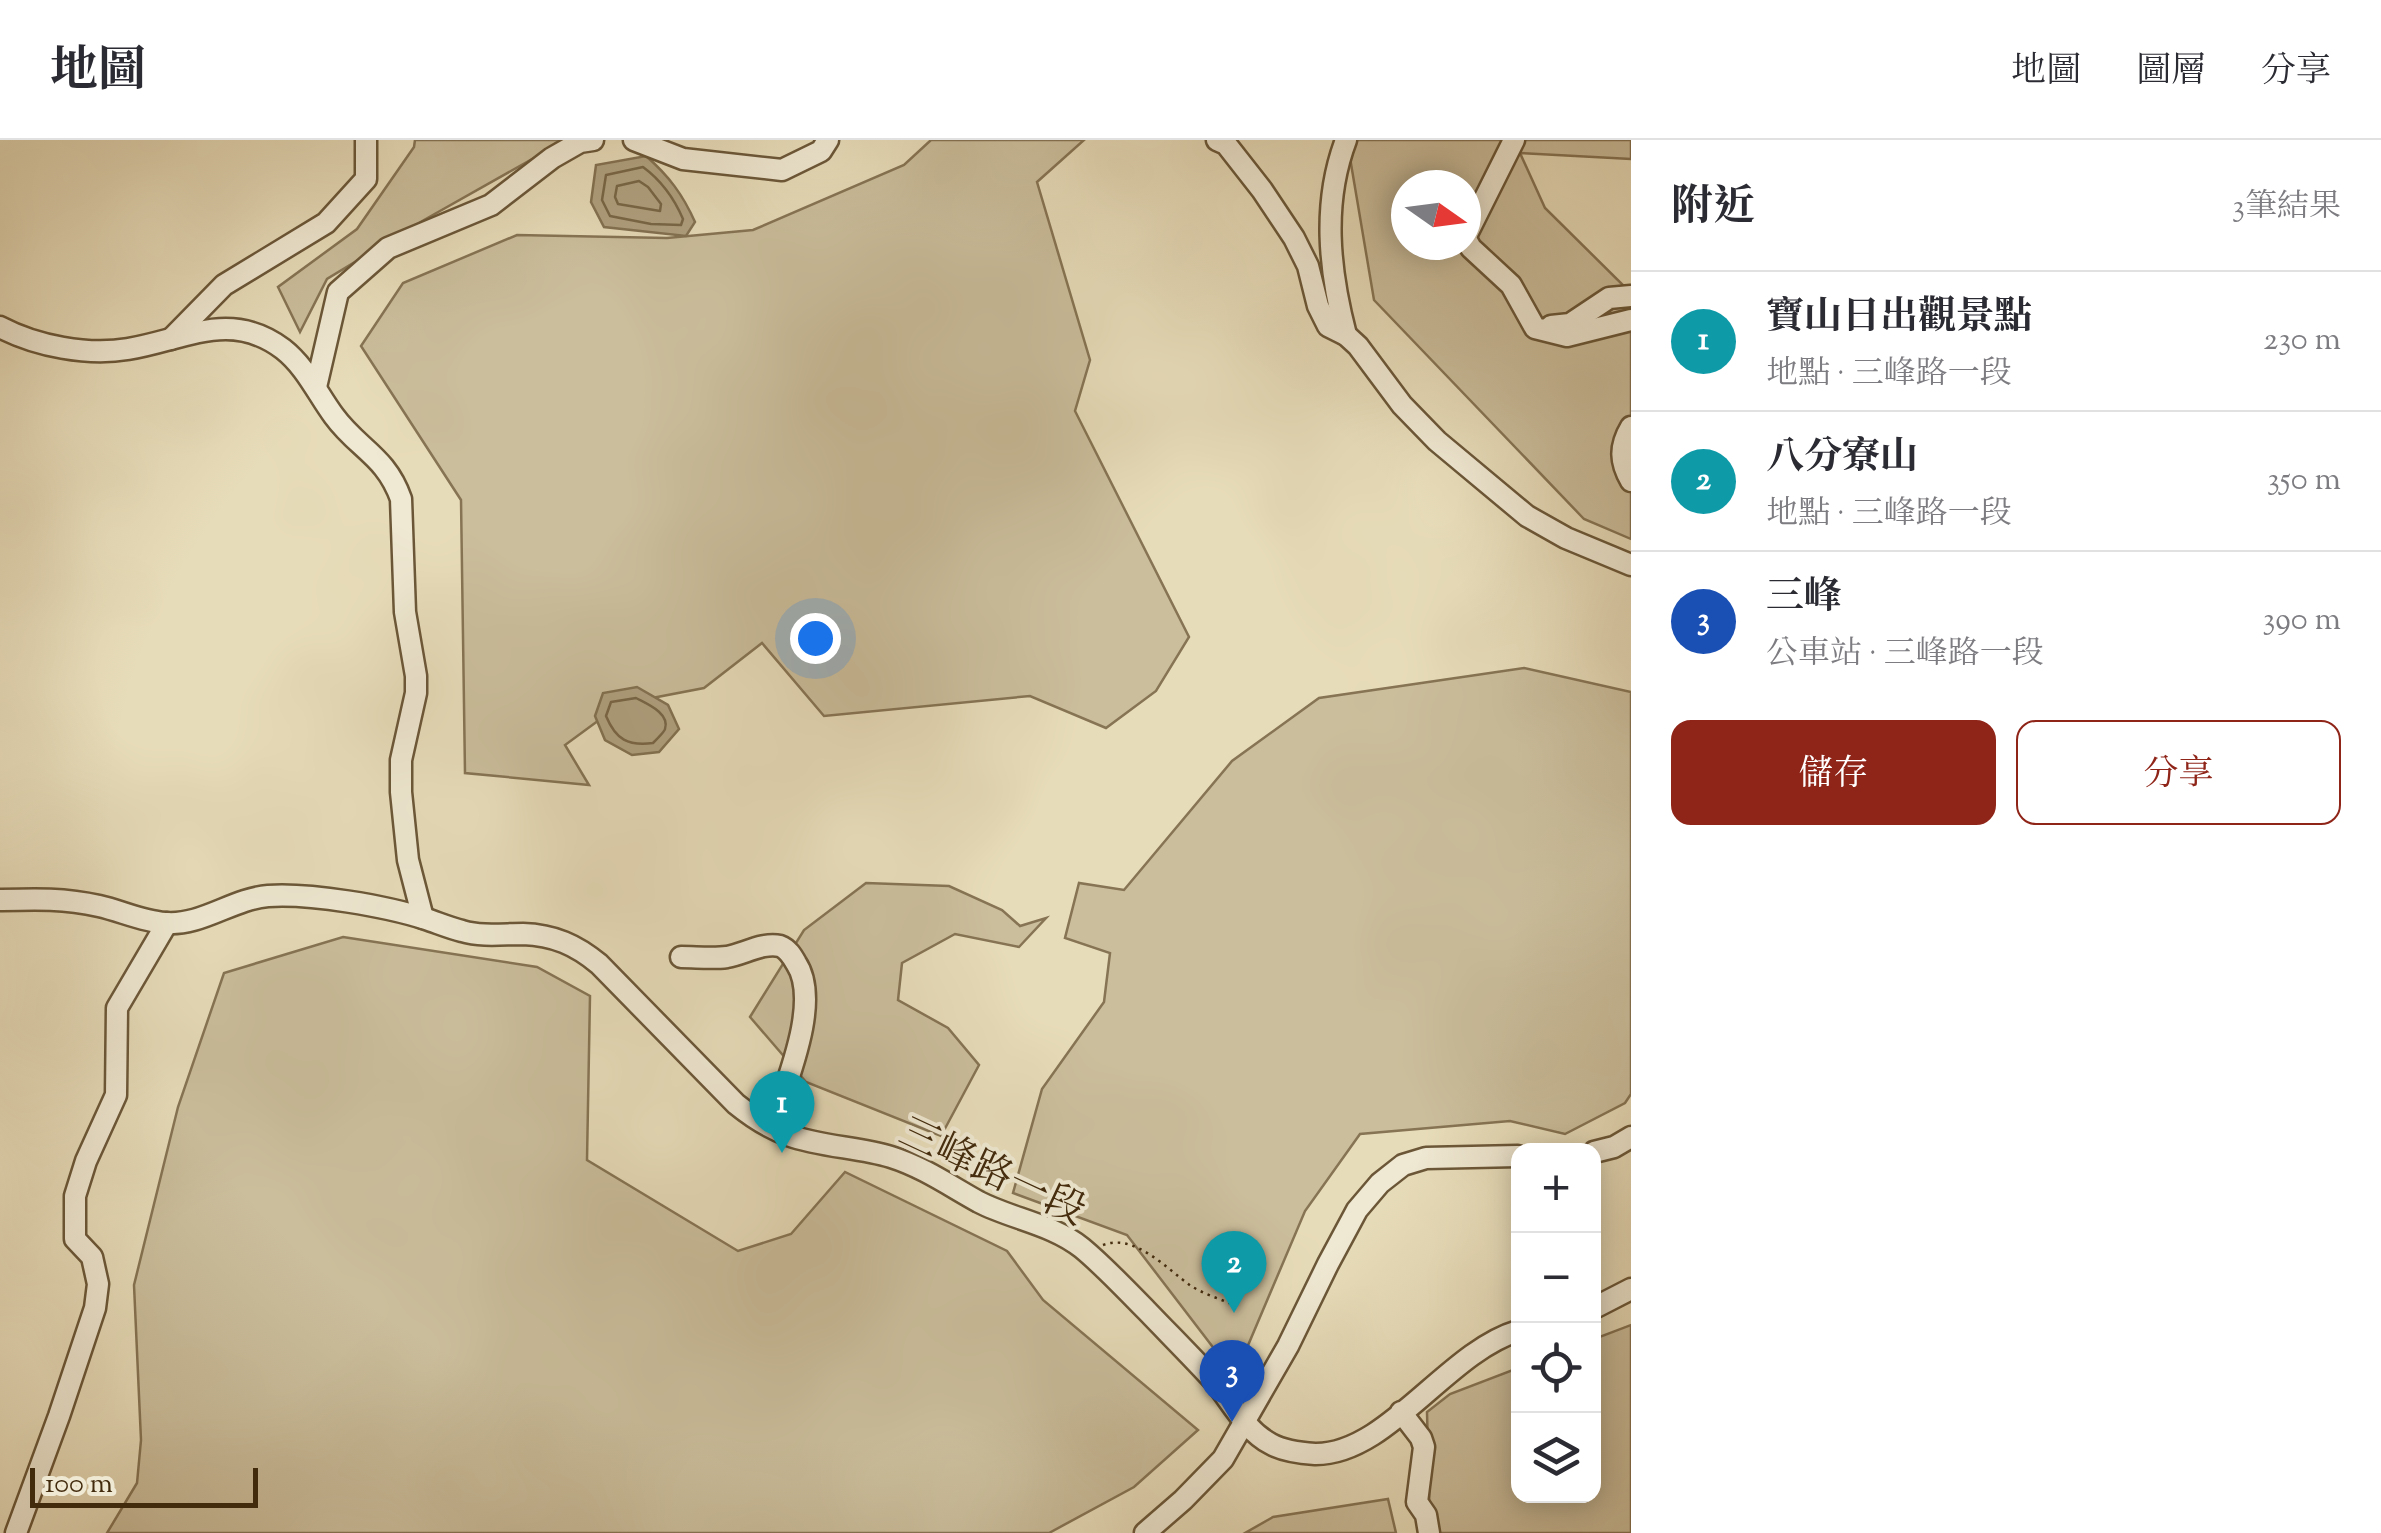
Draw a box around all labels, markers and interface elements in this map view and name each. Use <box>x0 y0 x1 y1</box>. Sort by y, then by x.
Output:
text: 地圖 <box>50 39 146 108</box>
text: 地圖 <box>2011 47 2081 98</box>
text: 圖層 <box>2136 47 2206 98</box>
text: 分享 <box>2261 47 2331 98</box>
north arrow <box>1391 170 1481 260</box>
text: 附近 <box>1671 179 1755 239</box>
text: 3筆結果 <box>2232 185 2341 231</box>
text: 寶山日出觀景點 <box>1766 292 2032 346</box>
text: 1 <box>1698 318 1709 364</box>
text: 230 m <box>2263 318 2341 364</box>
text: 地點 · 三峰路一段 <box>1766 352 2012 398</box>
text: 八分寮山 <box>1766 432 1918 486</box>
text: 2 <box>1696 458 1711 504</box>
text: 350 m <box>2267 458 2341 504</box>
text: 地點 · 三峰路一段 <box>1766 492 2012 538</box>
text: 三峰 <box>1766 572 1842 626</box>
text: 3 <box>1697 598 1710 644</box>
text: 390 m <box>2263 598 2341 644</box>
your location <box>790 613 841 664</box>
text: 公車站 · 三峰路一段 <box>1766 632 2044 678</box>
button: 儲存 <box>1671 720 1996 825</box>
button: 分享 <box>2016 720 2341 825</box>
pin: 1 <box>750 1070 814 1153</box>
street label: 三峰路一段 <box>888 1106 1094 1242</box>
map controls <box>1511 1143 1601 1503</box>
button: + <box>1511 1143 1601 1233</box>
pin: 2 <box>1202 1230 1266 1313</box>
button: − <box>1511 1233 1601 1323</box>
button: locate <box>1511 1323 1601 1413</box>
pin: 3 <box>1200 1340 1264 1422</box>
button: layers <box>1511 1413 1601 1503</box>
scale bar <box>30 1463 258 1508</box>
text: 100 m <box>45 1465 113 1505</box>

